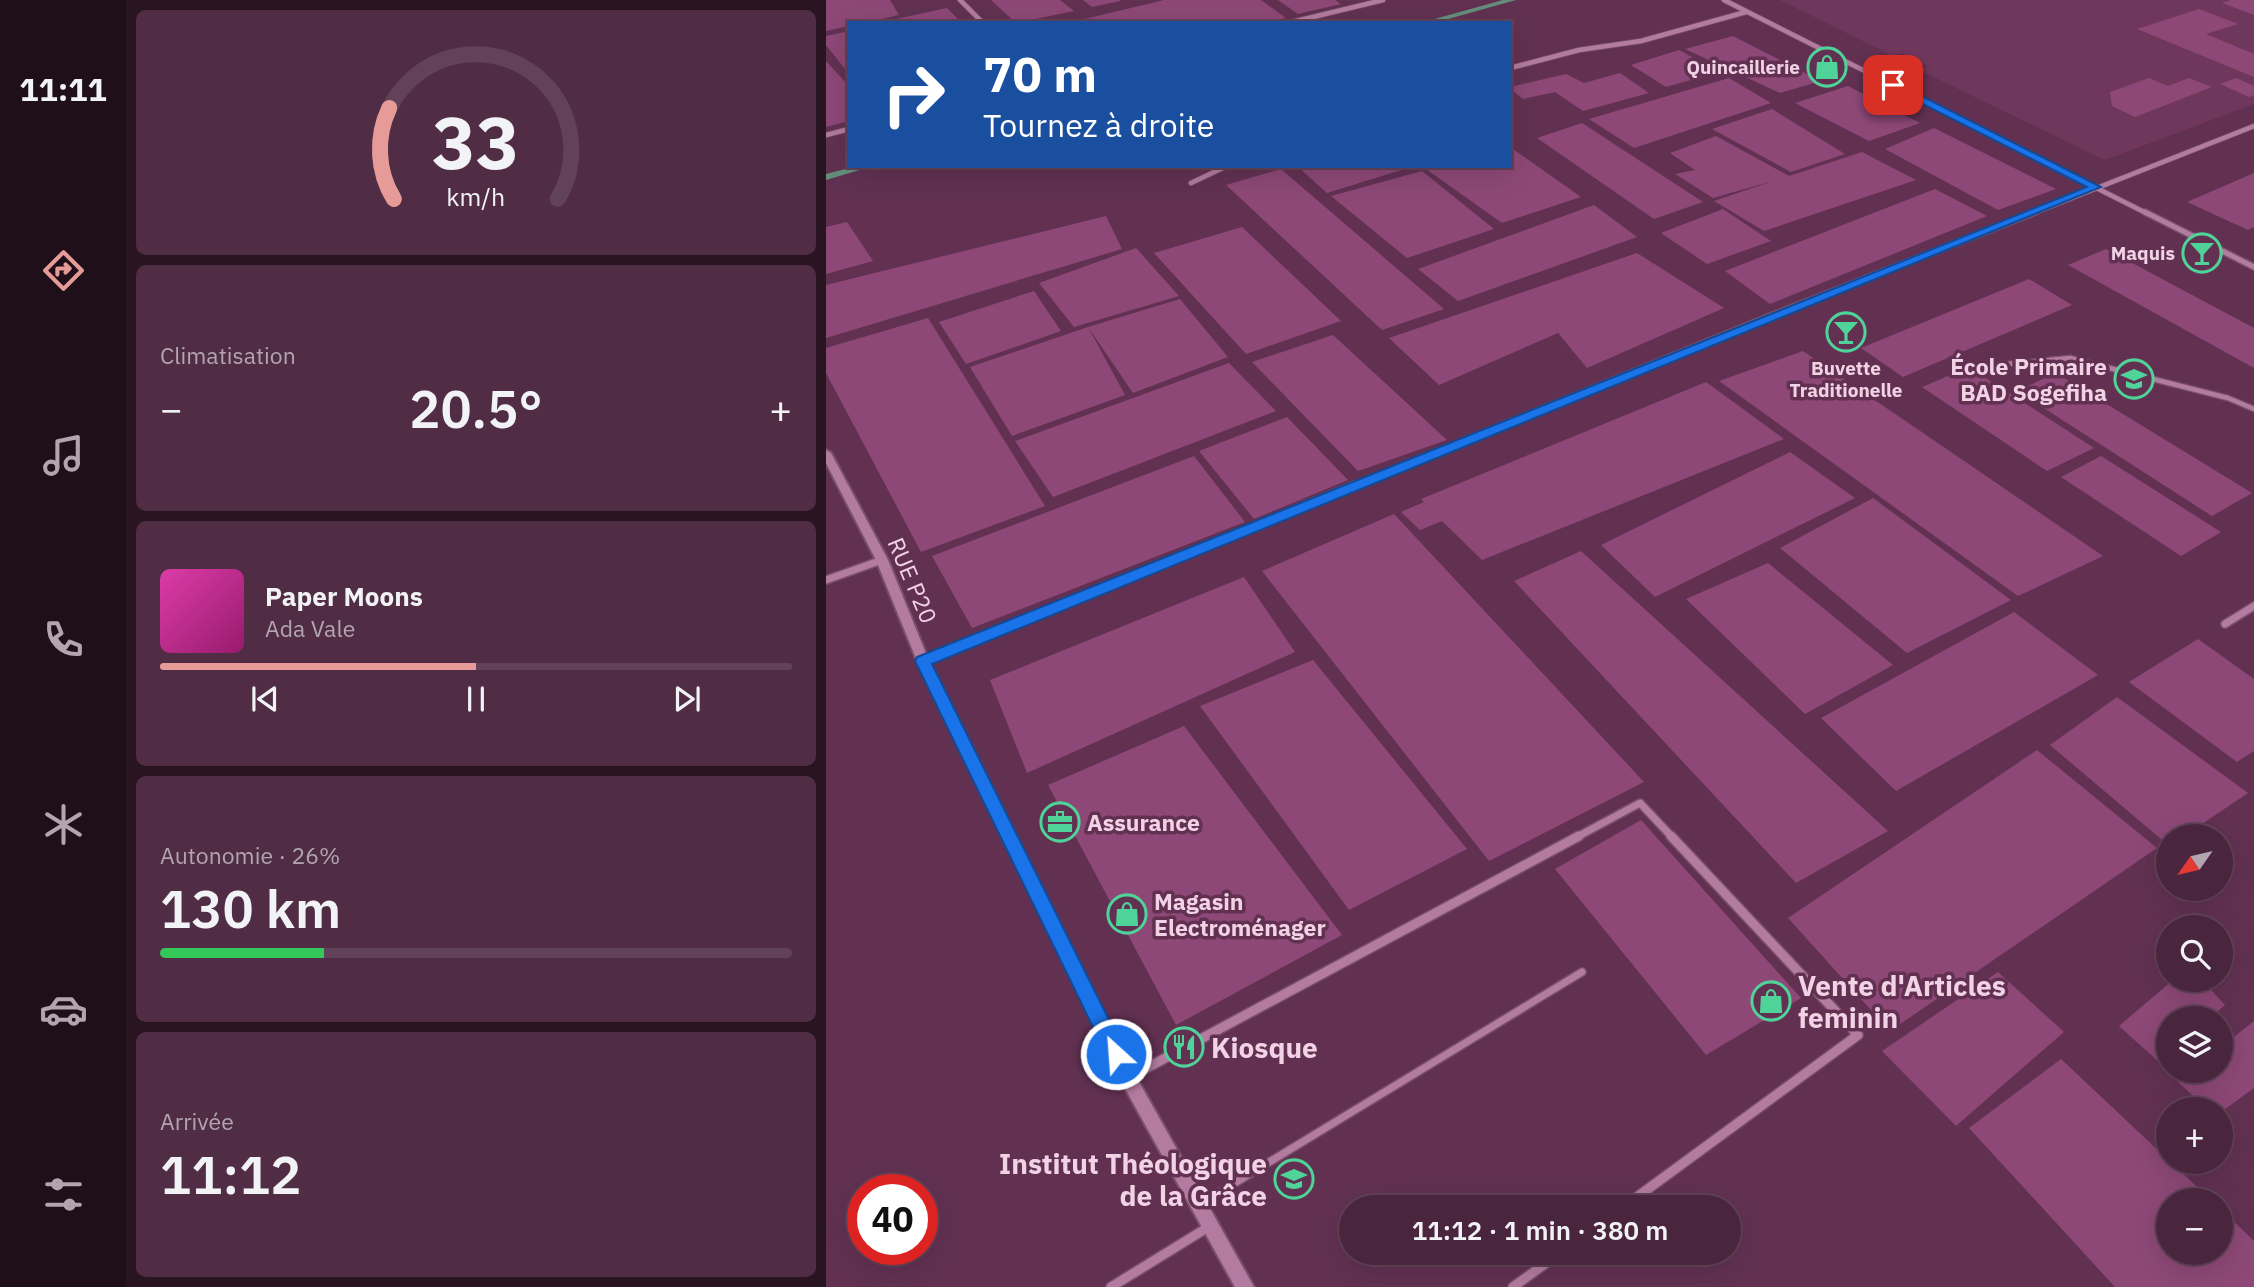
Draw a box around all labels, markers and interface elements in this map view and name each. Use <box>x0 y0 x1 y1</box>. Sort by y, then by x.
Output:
text: 70 m <box>983 42 1097 105</box>
shop icon: Quincaillerie <box>1806 46 1848 88</box>
icon: right <box>868 49 959 140</box>
place label: Quincaillerie <box>1686 55 1800 79</box>
pin <box>1863 55 1923 115</box>
icon: arrive <box>1874 66 1912 104</box>
text: 11:11 <box>19 68 107 110</box>
text: 33 <box>432 94 520 189</box>
text: Tournez à droite <box>983 104 1214 146</box>
text: km/h <box>447 180 505 213</box>
bar icon: Maquis <box>2181 232 2223 274</box>
place label: Maquis <box>2111 241 2175 265</box>
icon: directions <box>39 246 88 295</box>
bar icon: Buvette Traditionelle <box>1825 311 1867 353</box>
text: Climatisation <box>160 340 296 370</box>
place label: École Primaire BAD Sogefiha <box>1950 351 2107 407</box>
place label: Buvette Traditionelle <box>1790 356 1902 402</box>
school or university icon: École Primaire BAD Sogefiha <box>2113 358 2155 400</box>
text: 20.5° <box>409 375 543 442</box>
text: − <box>160 384 183 433</box>
text: + <box>769 384 792 433</box>
icon: music <box>39 431 88 480</box>
street label: RUE P20 <box>882 533 944 627</box>
text: Paper Moons <box>265 579 423 613</box>
text: Ada Vale <box>265 613 355 643</box>
icon: phone <box>39 615 88 664</box>
icon: previous <box>246 680 284 718</box>
icon: pause <box>457 680 495 718</box>
icon: next <box>668 680 706 718</box>
icon: climate <box>39 800 88 849</box>
office icon: Assurance <box>1039 801 1081 843</box>
place label: Assurance <box>1087 807 1200 837</box>
north arrow <box>2156 824 2233 901</box>
map controls <box>2156 824 2233 1265</box>
text: Autonomie · 26% <box>160 840 340 870</box>
text: 130 km <box>160 875 341 942</box>
place label: Magasin Electroménager <box>1154 886 1326 942</box>
shop icon: Magasin Electroménager <box>1106 893 1148 935</box>
button: search <box>2156 915 2233 992</box>
place label: Vente d'Articles feminin <box>1798 967 2006 1036</box>
shop icon: Vente d'Articles feminin <box>1750 980 1792 1022</box>
icon: car <box>39 985 88 1034</box>
button: layers <box>2156 1006 2233 1083</box>
position arrow <box>1079 1017 1153 1091</box>
restaurant icon: Kiosque <box>1163 1026 1205 1068</box>
place label: Kiosque <box>1211 1029 1318 1066</box>
button: + <box>2156 1097 2233 1174</box>
text: Arrivée <box>160 1106 234 1136</box>
text: 11:12 <box>160 1141 301 1208</box>
place label: Institut Théologique de la Grâce <box>999 1145 1267 1214</box>
school or university icon: Institut Théologique de la Grâce <box>1273 1158 1315 1200</box>
icon: filters <box>39 1170 88 1219</box>
speed limit sign: 40 <box>847 1174 938 1265</box>
button: − <box>2156 1188 2233 1265</box>
text: 11:12 · 1 min · 380 m <box>1412 1213 1668 1247</box>

